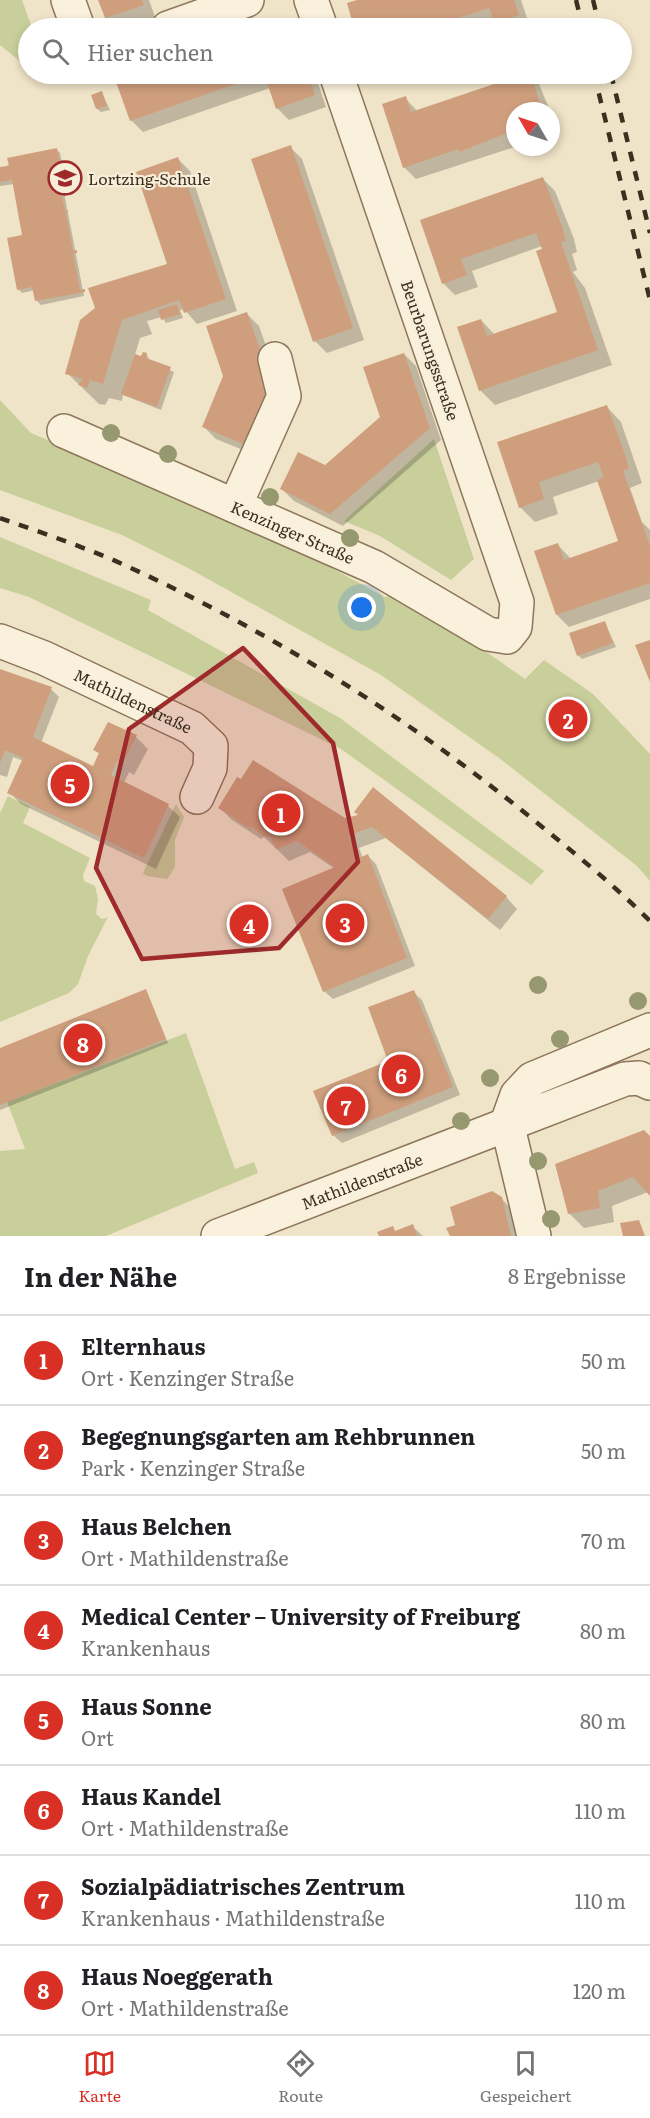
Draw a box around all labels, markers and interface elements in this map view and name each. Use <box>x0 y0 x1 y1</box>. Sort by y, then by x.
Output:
search box <box>18 18 632 84</box>
icon: search <box>39 35 72 68</box>
text: Hier suchen <box>87 35 214 68</box>
north arrow <box>506 102 560 156</box>
school or university icon: Lortzing-Schule <box>47 160 83 196</box>
place label: Lortzing-Schule <box>88 166 211 190</box>
street label: Beurbarungsstraße <box>396 277 466 423</box>
street label: Kenzinger Straße <box>227 494 359 569</box>
your location <box>347 593 376 622</box>
street label: Mathildenstraße <box>70 662 196 739</box>
pin: 2 <box>548 696 588 742</box>
pin: 5 <box>50 762 90 806</box>
pin: 1 <box>262 790 300 836</box>
pin: 3 <box>326 900 364 946</box>
pin: 4 <box>230 902 268 946</box>
pin: 8 <box>64 1020 103 1066</box>
pin: 6 <box>382 1052 420 1096</box>
pin: 7 <box>326 1084 366 1128</box>
street label: Mathildenstraße <box>298 1146 426 1215</box>
text: In der Nähe <box>24 1256 177 1295</box>
text: 8 Ergebnisse <box>508 1260 626 1290</box>
text: Elternhaus <box>81 1329 205 1362</box>
text: 1 <box>39 1345 48 1375</box>
text: 50 m <box>581 1345 626 1375</box>
text: Ort · Kenzinger Straße <box>81 1362 294 1392</box>
text: Begegnungsgarten am Rehbrunnen <box>81 1419 475 1452</box>
text: 2 <box>38 1435 49 1465</box>
text: 50 m <box>581 1435 626 1465</box>
text: Park · Kenzinger Straße <box>81 1452 305 1482</box>
text: Haus Belchen <box>81 1509 232 1542</box>
text: 3 <box>38 1525 49 1555</box>
text: 70 m <box>581 1525 626 1555</box>
text: Ort · Mathildenstraße <box>81 1542 289 1572</box>
text: Medical Center – University of Freiburg <box>81 1599 520 1632</box>
text: 4 <box>37 1615 50 1645</box>
text: 80 m <box>580 1615 626 1645</box>
text: Krankenhaus <box>81 1632 210 1662</box>
text: Haus Sonne <box>81 1689 212 1722</box>
text: 5 <box>38 1705 49 1735</box>
text: 80 m <box>580 1705 626 1735</box>
text: Ort <box>81 1722 114 1752</box>
text: Haus Kandel <box>81 1779 221 1812</box>
text: 6 <box>38 1795 49 1825</box>
text: 110 m <box>575 1795 626 1825</box>
text: Ort · Mathildenstraße <box>81 1812 289 1842</box>
text: Sozialpädiatrisches Zentrum <box>81 1869 405 1902</box>
text: 7 <box>38 1885 49 1915</box>
text: 110 m <box>575 1885 626 1915</box>
text: Krankenhaus · Mathildenstraße <box>81 1902 385 1932</box>
text: Haus Noeggerath <box>81 1959 273 1992</box>
text: 8 <box>38 1975 49 2005</box>
text: 120 m <box>573 1975 626 2005</box>
text: Ort · Mathildenstraße <box>81 1992 289 2022</box>
tab: Karte <box>79 2047 121 2107</box>
tab: Route <box>278 2047 323 2107</box>
tab: Gespeichert <box>480 2047 571 2107</box>

